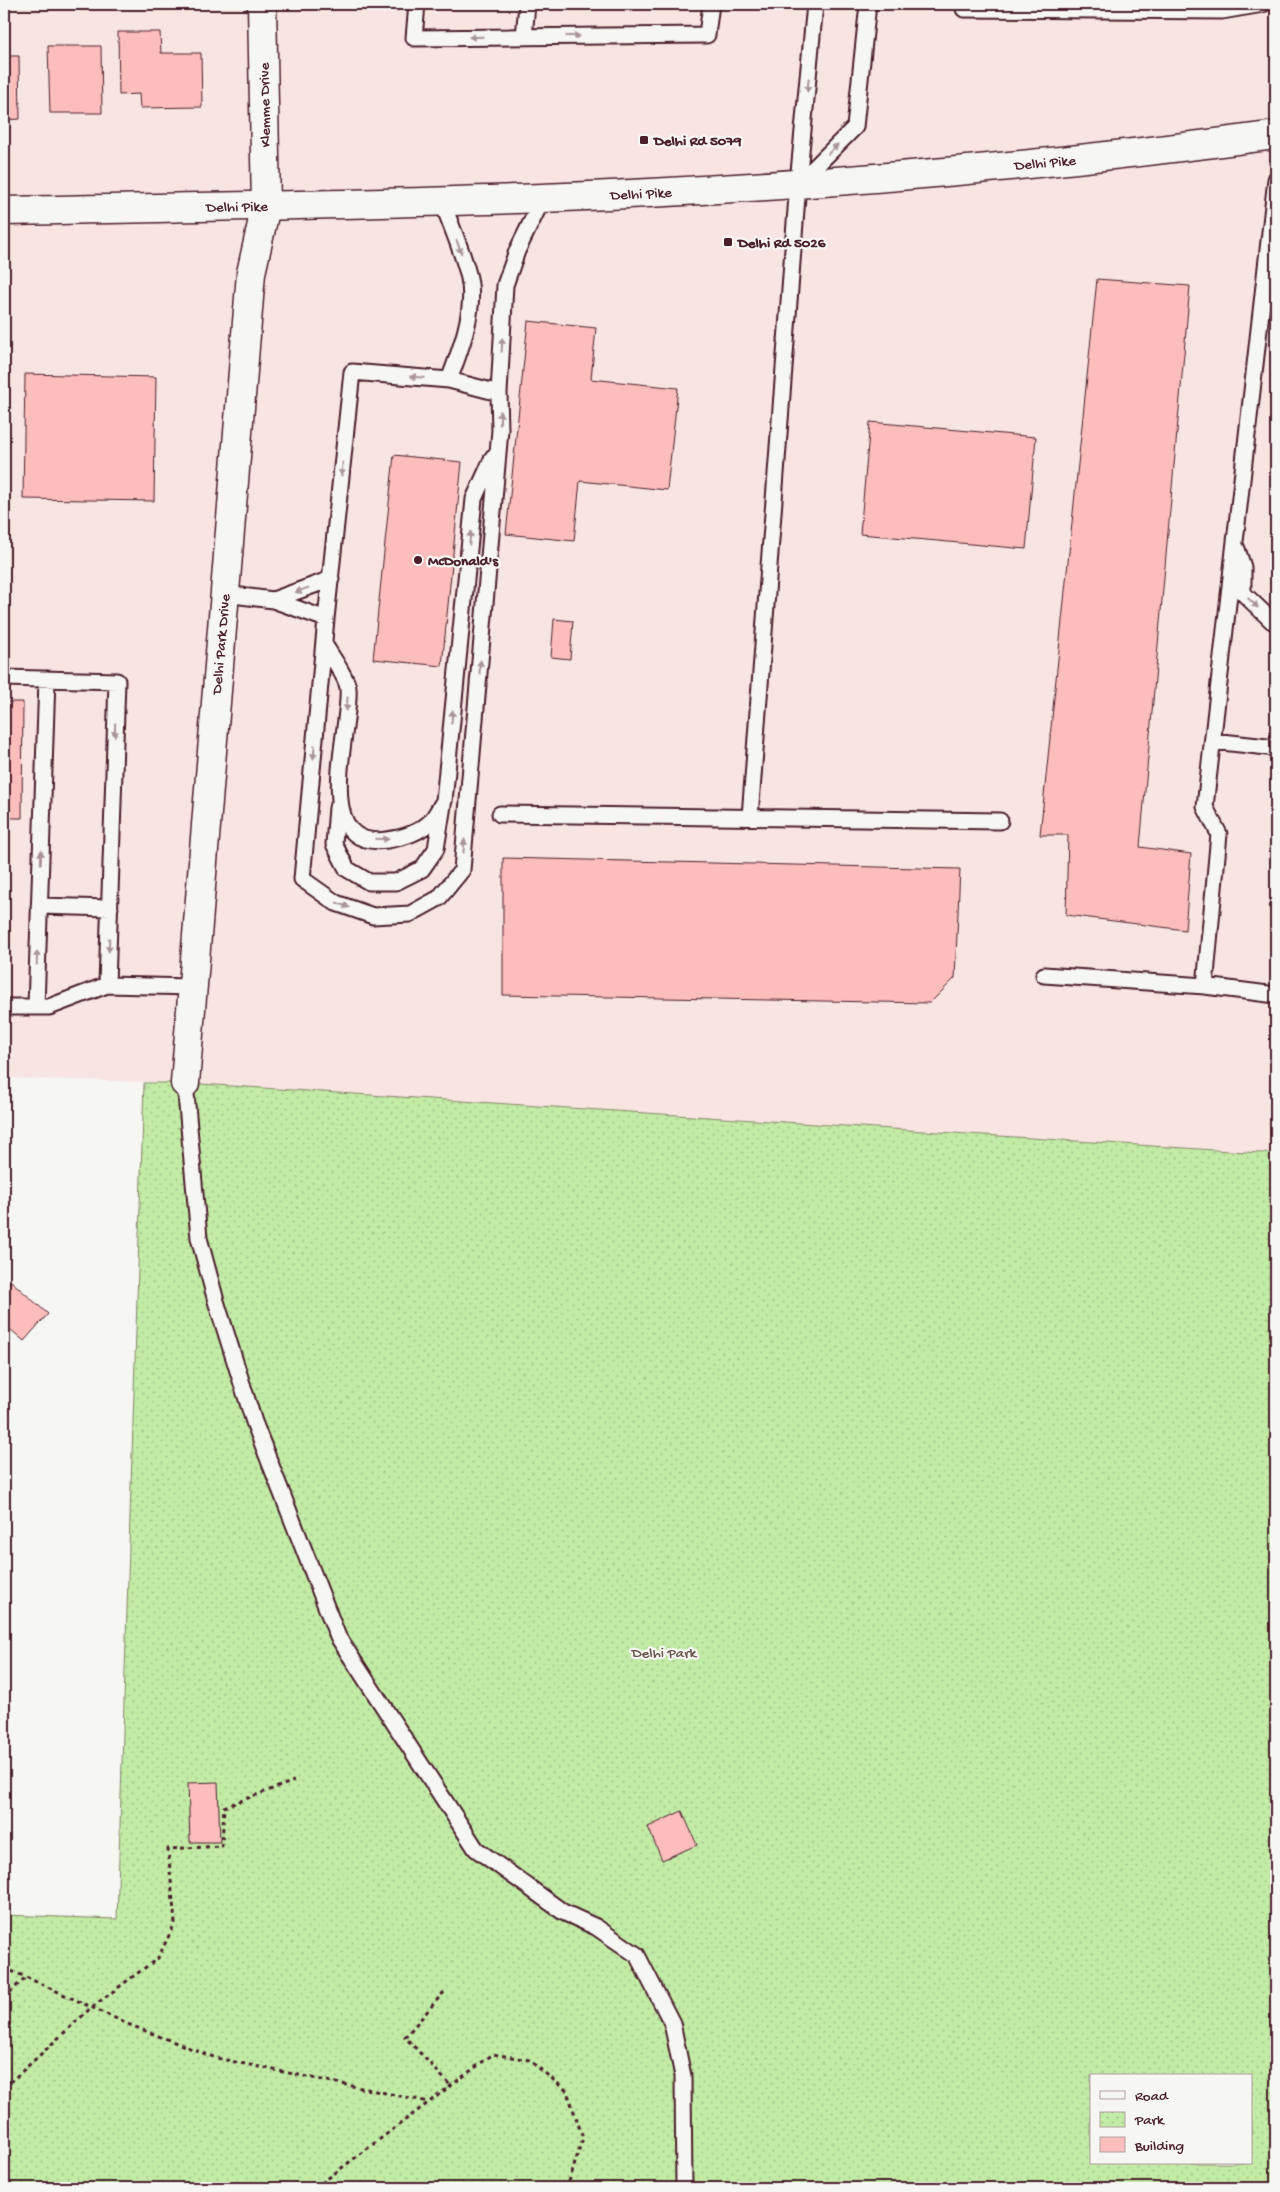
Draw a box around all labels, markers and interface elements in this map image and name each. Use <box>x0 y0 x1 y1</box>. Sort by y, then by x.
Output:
one-way arrow <box>565 32 581 40</box>
one-way arrow <box>467 33 483 41</box>
street label: Klemme Drive <box>256 62 276 147</box>
one-way arrow <box>803 77 811 93</box>
place label: Delhi Rd 5079 <box>652 133 742 151</box>
marker: Delhi Rd 5079 <box>638 134 650 146</box>
one-way arrow <box>827 143 839 155</box>
street label: Delhi Pike <box>1013 152 1077 176</box>
street label: Delhi Pike <box>609 184 673 206</box>
street label: Delhi Pike <box>205 198 268 218</box>
place label: Delhi Rd 5026 <box>736 235 826 253</box>
marker: Delhi Rd 5026 <box>722 236 734 248</box>
one-way arrow <box>455 240 463 255</box>
one-way arrow <box>498 336 506 352</box>
one-way arrow <box>409 372 425 380</box>
one-way arrow <box>495 410 503 426</box>
one-way arrow <box>338 461 346 477</box>
one-way arrow <box>466 529 474 545</box>
place label: McDonald's <box>428 553 499 571</box>
marker: McDonald's <box>412 554 424 566</box>
one-way arrow <box>294 587 309 594</box>
street label: Delhi Park Drive <box>209 593 235 696</box>
one-way arrow <box>1247 597 1259 609</box>
one-way arrow <box>476 659 484 675</box>
one-way arrow <box>342 696 350 712</box>
one-way arrow <box>448 708 456 724</box>
one-way arrow <box>111 722 119 738</box>
one-way arrow <box>310 745 318 761</box>
one-way arrow <box>374 835 390 843</box>
one-way arrow <box>460 838 468 854</box>
one-way arrow <box>37 849 45 865</box>
one-way arrow <box>336 901 351 909</box>
one-way arrow <box>104 937 112 953</box>
one-way arrow <box>33 950 41 966</box>
park label: Delhi Park <box>631 1645 697 1663</box>
legend <box>1090 2074 1252 2164</box>
text: Road <box>1135 2088 1169 2106</box>
text: Park <box>1134 2112 1165 2130</box>
text: Building <box>1134 2138 1184 2156</box>

